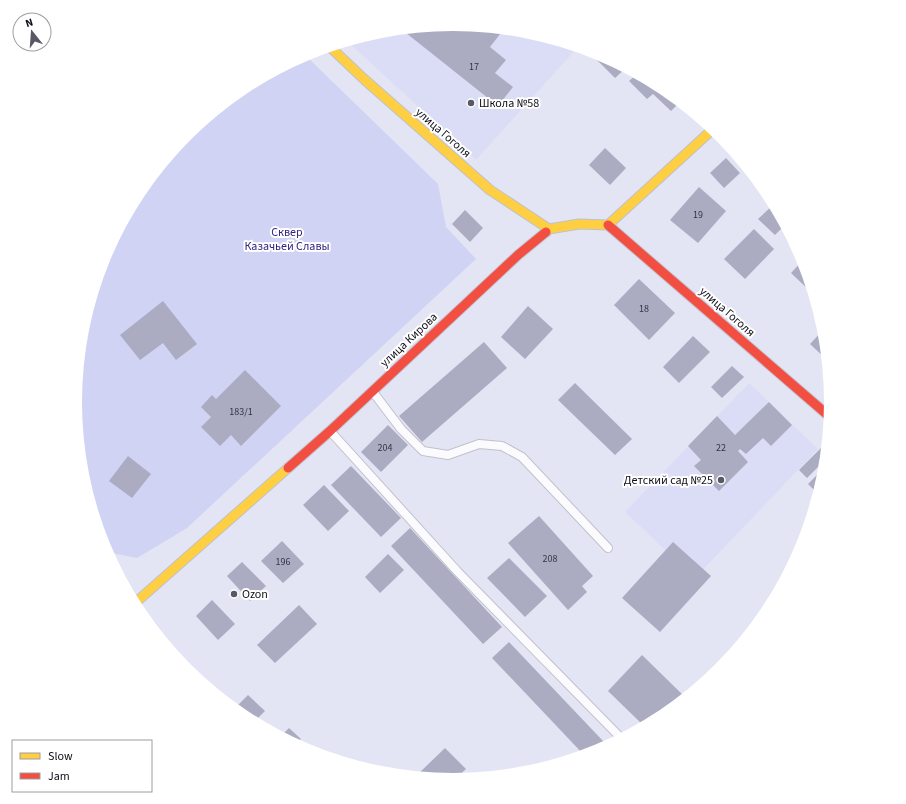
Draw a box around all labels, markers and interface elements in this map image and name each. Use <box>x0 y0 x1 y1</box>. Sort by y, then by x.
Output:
north arrow <box>12 12 52 52</box>
text: N <box>24 15 35 31</box>
house number: 17 <box>469 60 479 74</box>
place label: Школа №58 <box>479 95 539 112</box>
marker: Школа №58 <box>466 98 476 108</box>
street label: улица Гоголя <box>412 104 474 162</box>
house number: 19 <box>693 208 703 222</box>
park label: Сквер Казачьей Славы <box>244 224 330 255</box>
street label: улица Гоголя <box>696 283 758 341</box>
house number: 18 <box>639 302 649 316</box>
street label: улица Кирова <box>377 309 441 371</box>
house number: 183/1 <box>229 405 253 419</box>
house number: 204 <box>378 441 392 455</box>
house number: 22 <box>716 441 726 455</box>
place label: Детский сад №25 <box>624 472 713 489</box>
marker: Детский сад №25 <box>716 475 726 485</box>
house number: 208 <box>543 552 557 566</box>
house number: 196 <box>276 555 290 569</box>
place label: Ozon <box>242 586 268 603</box>
marker: Ozon <box>229 589 239 599</box>
legend <box>12 740 152 792</box>
text: Slow <box>48 748 73 765</box>
text: Jam <box>48 768 70 785</box>

